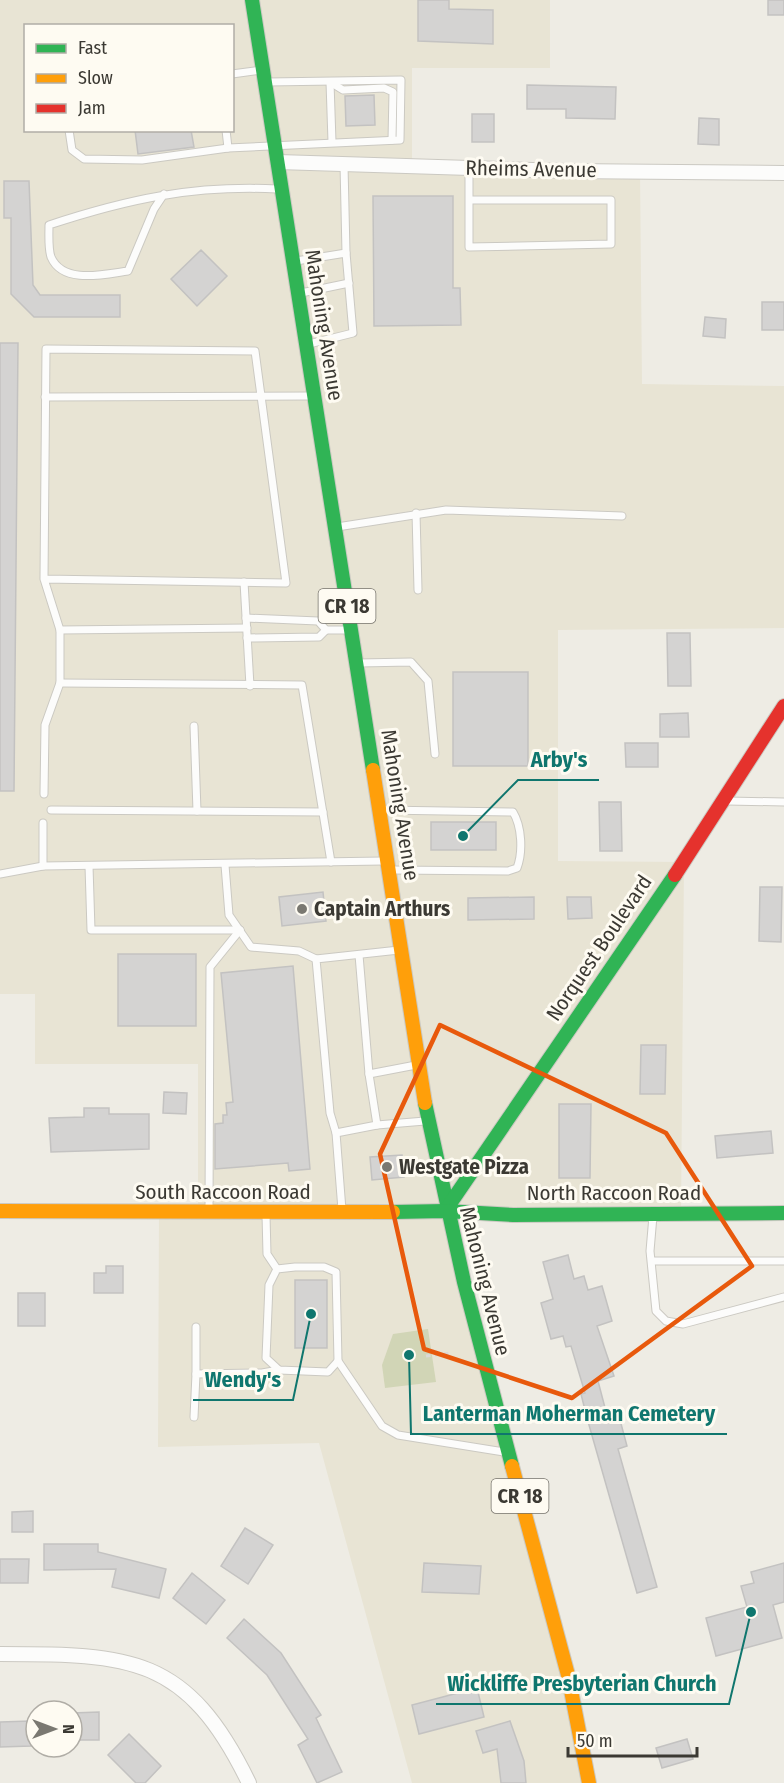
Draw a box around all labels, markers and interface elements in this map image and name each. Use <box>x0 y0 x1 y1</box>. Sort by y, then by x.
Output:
legend <box>24 24 234 132</box>
text: Fast <box>78 37 107 59</box>
text: Slow <box>78 67 113 89</box>
text: Jam <box>78 97 106 119</box>
street label: Rheims Avenue <box>465 155 597 183</box>
street label: Mahoning Avenue <box>299 248 349 402</box>
road number: CR 18 <box>318 589 376 623</box>
street label: Mahoning Avenue <box>375 728 425 882</box>
callout: Arby's <box>518 740 599 780</box>
text: Arby's <box>530 746 588 773</box>
street label: Norquest Boulevard <box>541 870 657 1026</box>
place label: Captain Arthurs <box>314 896 450 922</box>
marker: Captain Arthurs <box>295 902 309 916</box>
place label: Westgate Pizza <box>399 1154 529 1180</box>
marker: Westgate Pizza <box>380 1160 394 1174</box>
street label: South Raccoon Road <box>135 1179 311 1205</box>
street label: North Raccoon Road <box>527 1180 701 1206</box>
street label: Mahoning Avenue <box>454 1204 516 1358</box>
callout: Wendy's <box>193 1360 293 1400</box>
text: Wendy's <box>205 1366 281 1393</box>
callout: Lanterman Moherman Cemetery <box>411 1394 727 1434</box>
text: Lanterman Moherman Cemetery <box>423 1400 716 1427</box>
road number: CR 18 <box>492 1479 548 1513</box>
callout: Wickliffe Presbyterian Church <box>436 1664 729 1704</box>
text: Wickliffe Presbyterian Church <box>447 1670 717 1697</box>
north arrow <box>24 1699 84 1759</box>
scale bar <box>568 1720 697 1758</box>
text: N <box>59 1724 78 1734</box>
text: 50 m <box>577 1730 613 1752</box>

